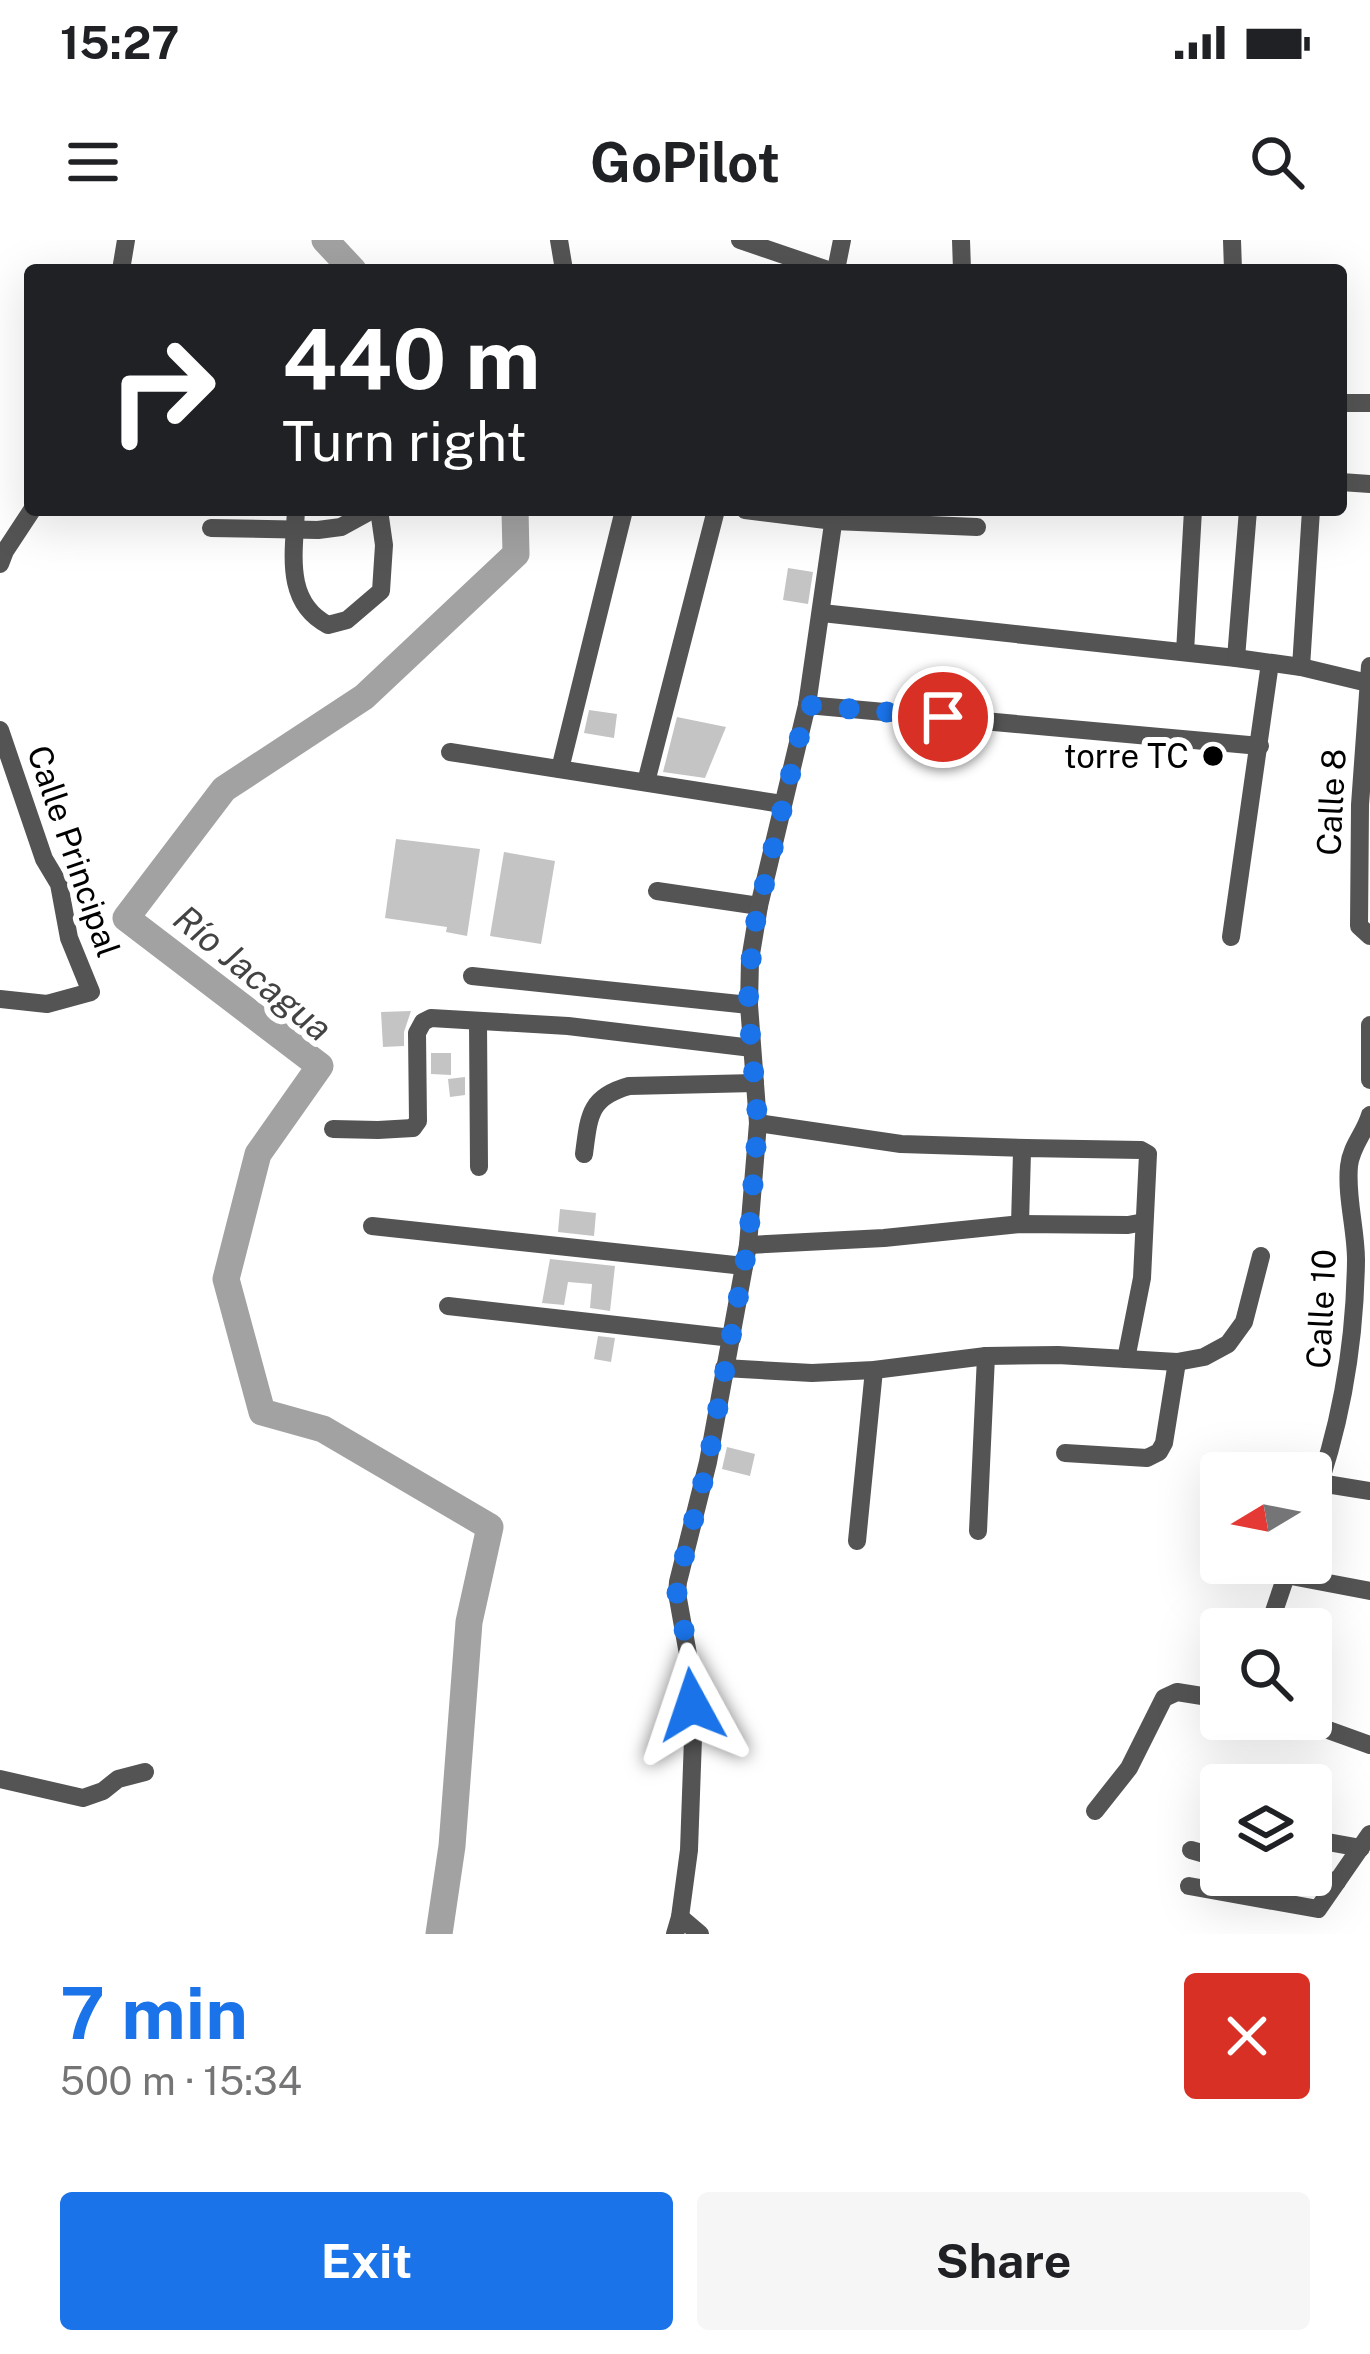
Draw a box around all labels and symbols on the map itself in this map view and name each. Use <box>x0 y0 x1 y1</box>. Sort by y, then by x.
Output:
pin <box>892 666 994 768</box>
place label: torre TC <box>1064 737 1189 775</box>
street label: Calle Principal <box>20 740 128 962</box>
marker: torre TC <box>1200 743 1226 769</box>
street label: Calle 8 <box>1309 747 1353 857</box>
water label: Río Jacagua <box>166 897 340 1049</box>
street label: Calle 10 <box>1299 1248 1343 1370</box>
north arrow <box>1200 1452 1332 1584</box>
position arrow <box>629 1642 755 1768</box>

